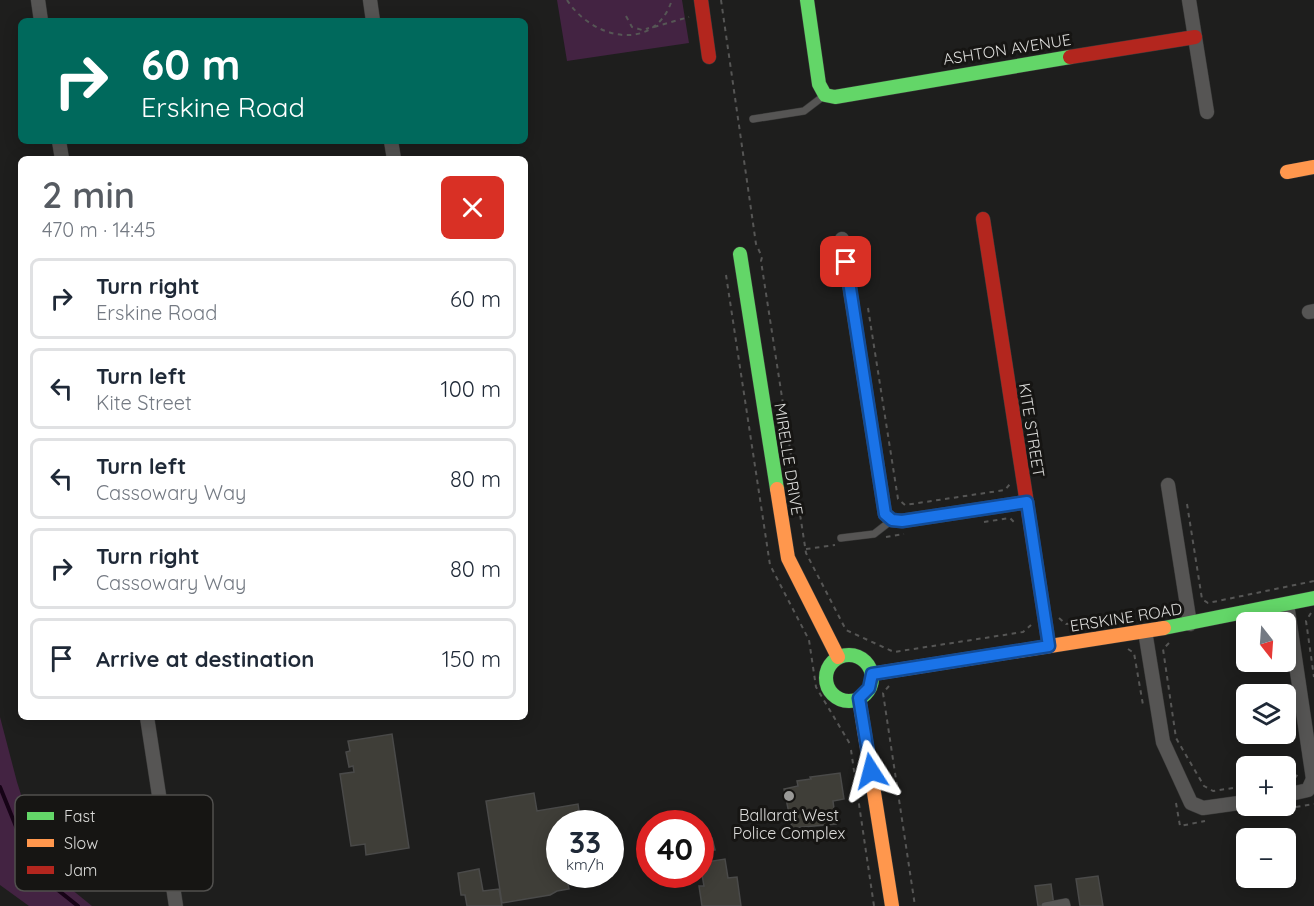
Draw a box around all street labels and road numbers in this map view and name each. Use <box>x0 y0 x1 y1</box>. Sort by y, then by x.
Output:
street label: ASHTON AVENUE <box>942 29 1072 69</box>
street label: KITE STREET <box>1015 381 1049 479</box>
street label: MIRELLE DRIVE <box>770 401 808 517</box>
street label: ERSKINE ROAD <box>1068 598 1184 636</box>

